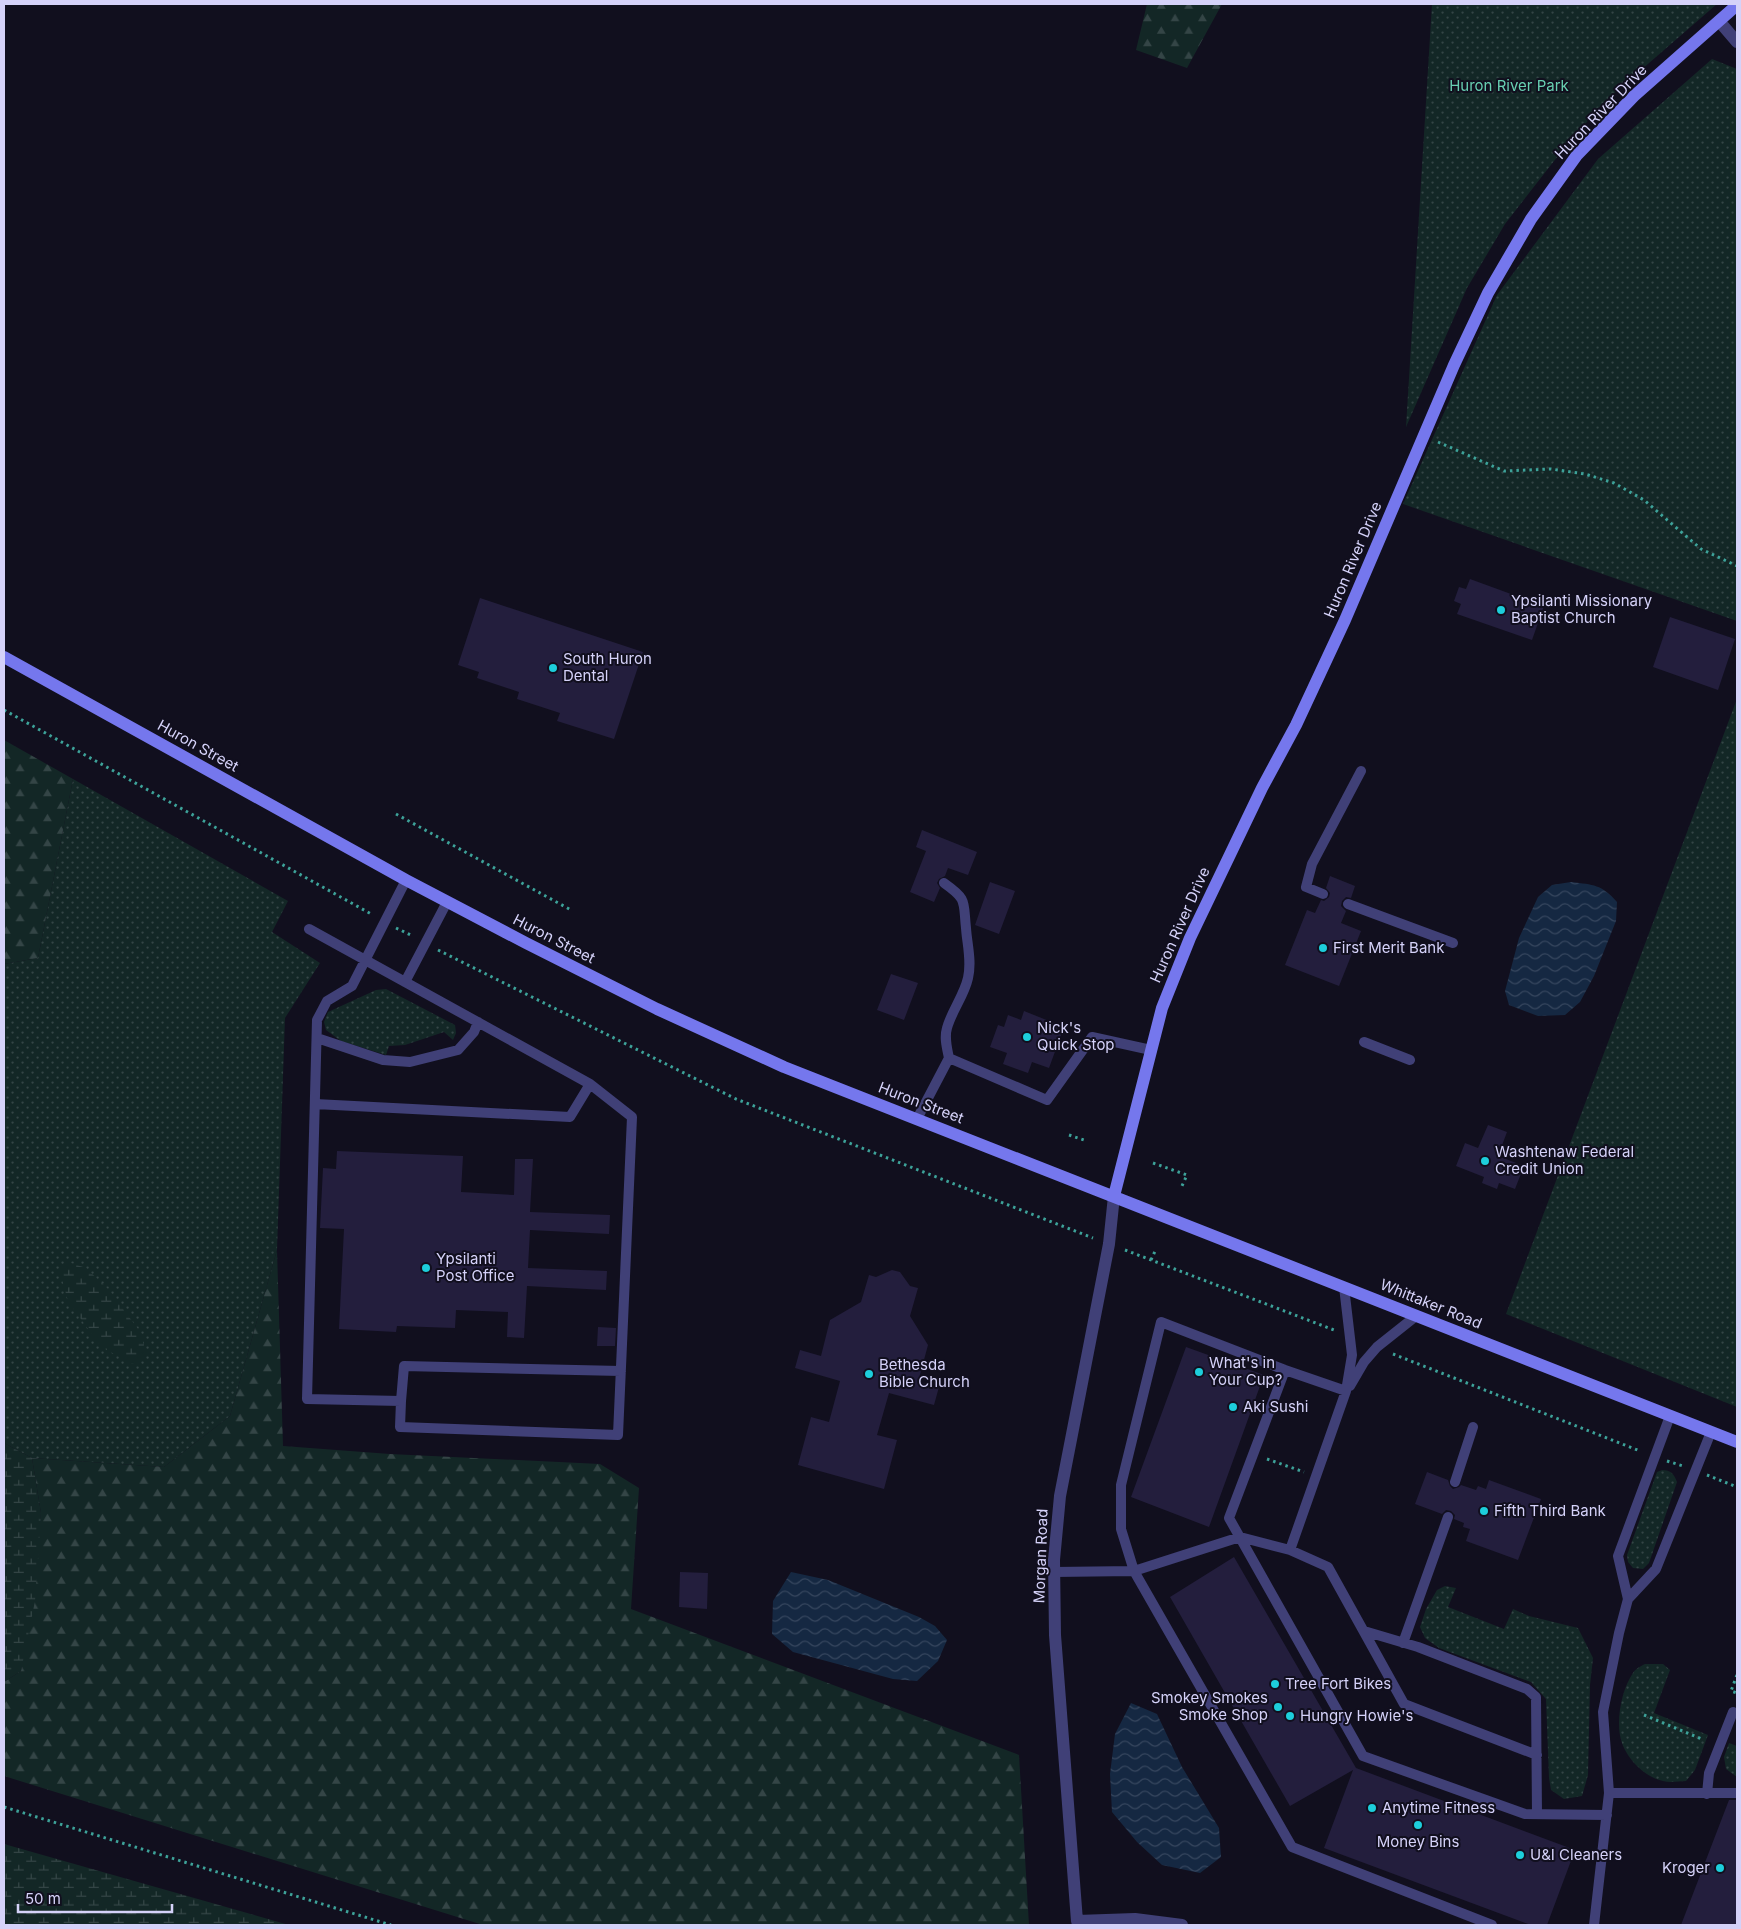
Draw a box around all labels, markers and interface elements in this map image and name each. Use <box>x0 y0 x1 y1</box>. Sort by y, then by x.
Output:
street label: Huron River Drive <box>1550 60 1651 163</box>
park label: Huron River Park <box>1449 76 1570 95</box>
street label: Huron River Drive <box>1319 499 1386 621</box>
place label: Ypsilanti Missionary Baptist Church <box>1511 591 1653 627</box>
marker: Ypsilanti Missionary Baptist Church <box>1495 604 1507 616</box>
place label: South Huron Dental <box>563 649 652 685</box>
marker: South Huron Dental <box>547 662 559 674</box>
street label: Huron Street <box>154 715 242 776</box>
street label: Huron River Drive <box>1145 864 1214 986</box>
street label: Huron Street <box>510 910 599 967</box>
place label: First Merit Bank <box>1333 938 1445 957</box>
marker: First Merit Bank <box>1317 942 1329 954</box>
place label: Nick's Quick Stop <box>1037 1018 1115 1054</box>
marker: Nick's Quick Stop <box>1021 1031 1033 1043</box>
street label: Huron Street <box>876 1078 967 1128</box>
place label: Washtenaw Federal Credit Union <box>1495 1142 1634 1178</box>
marker: Washtenaw Federal Credit Union <box>1479 1155 1491 1167</box>
place label: Ypsilanti Post Office <box>436 1249 514 1285</box>
marker: Ypsilanti Post Office <box>420 1262 432 1274</box>
street label: Whittaker Road <box>1378 1275 1485 1333</box>
place label: What's in Your Cup? <box>1209 1353 1282 1389</box>
place label: Bethesda Bible Church <box>879 1355 970 1391</box>
marker: What's in Your Cup? <box>1193 1366 1205 1378</box>
marker: Bethesda Bible Church <box>863 1368 875 1380</box>
place label: Aki Sushi <box>1243 1397 1308 1416</box>
marker: Aki Sushi <box>1227 1401 1239 1413</box>
place label: Fifth Third Bank <box>1494 1501 1607 1520</box>
marker: Fifth Third Bank <box>1478 1505 1490 1517</box>
street label: Morgan Road <box>1029 1508 1052 1604</box>
place label: Tree Fort Bikes <box>1285 1674 1391 1693</box>
marker: Tree Fort Bikes <box>1269 1678 1281 1690</box>
place label: Smokey Smokes Smoke Shop <box>1151 1688 1268 1724</box>
marker: Smokey Smokes Smoke Shop <box>1272 1701 1284 1713</box>
place label: Hungry Howie's <box>1300 1706 1413 1725</box>
marker: Hungry Howie's <box>1284 1710 1296 1722</box>
place label: Anytime Fitness <box>1382 1798 1495 1817</box>
marker: Anytime Fitness <box>1366 1802 1378 1814</box>
marker: Money Bins <box>1412 1819 1424 1831</box>
place label: Money Bins <box>1377 1832 1459 1851</box>
place label: U&I Cleaners <box>1530 1845 1622 1864</box>
marker: U&I Cleaners <box>1514 1849 1526 1861</box>
place label: Kroger <box>1662 1858 1710 1877</box>
marker: Kroger <box>1714 1862 1726 1874</box>
scale bar <box>18 1882 171 1914</box>
text: 50 m <box>25 1889 61 1908</box>

